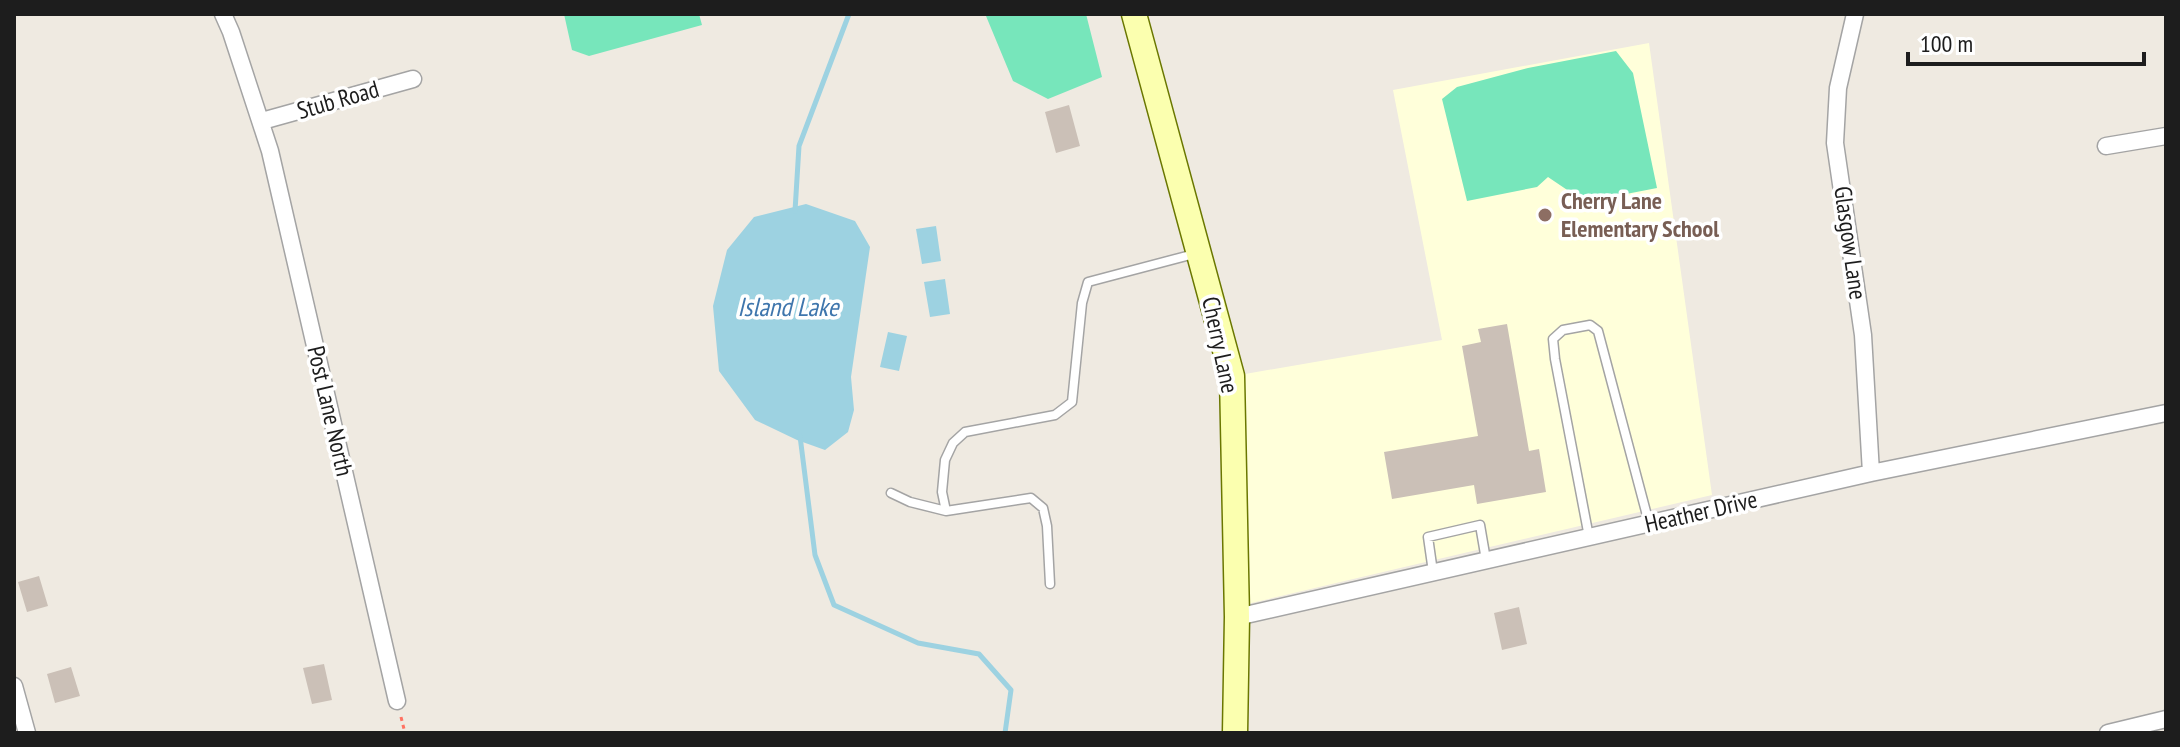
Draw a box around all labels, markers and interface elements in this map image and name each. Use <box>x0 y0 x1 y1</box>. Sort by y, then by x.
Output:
scale bar <box>1908 16 2144 66</box>
text: 100 m <box>1920 28 1973 59</box>
street label: Stub Road <box>293 73 382 126</box>
street label: Glasgow Lane <box>1827 184 1874 302</box>
place label: Cherry Lane Elementary School <box>1561 185 1719 244</box>
marker: Cherry Lane Elementary School <box>1536 206 1554 224</box>
water label: Island Lake <box>738 290 841 323</box>
street label: Cherry Lane <box>1195 294 1246 396</box>
street label: Post Lane North <box>300 343 361 479</box>
street label: Heather Drive <box>1642 484 1760 540</box>

